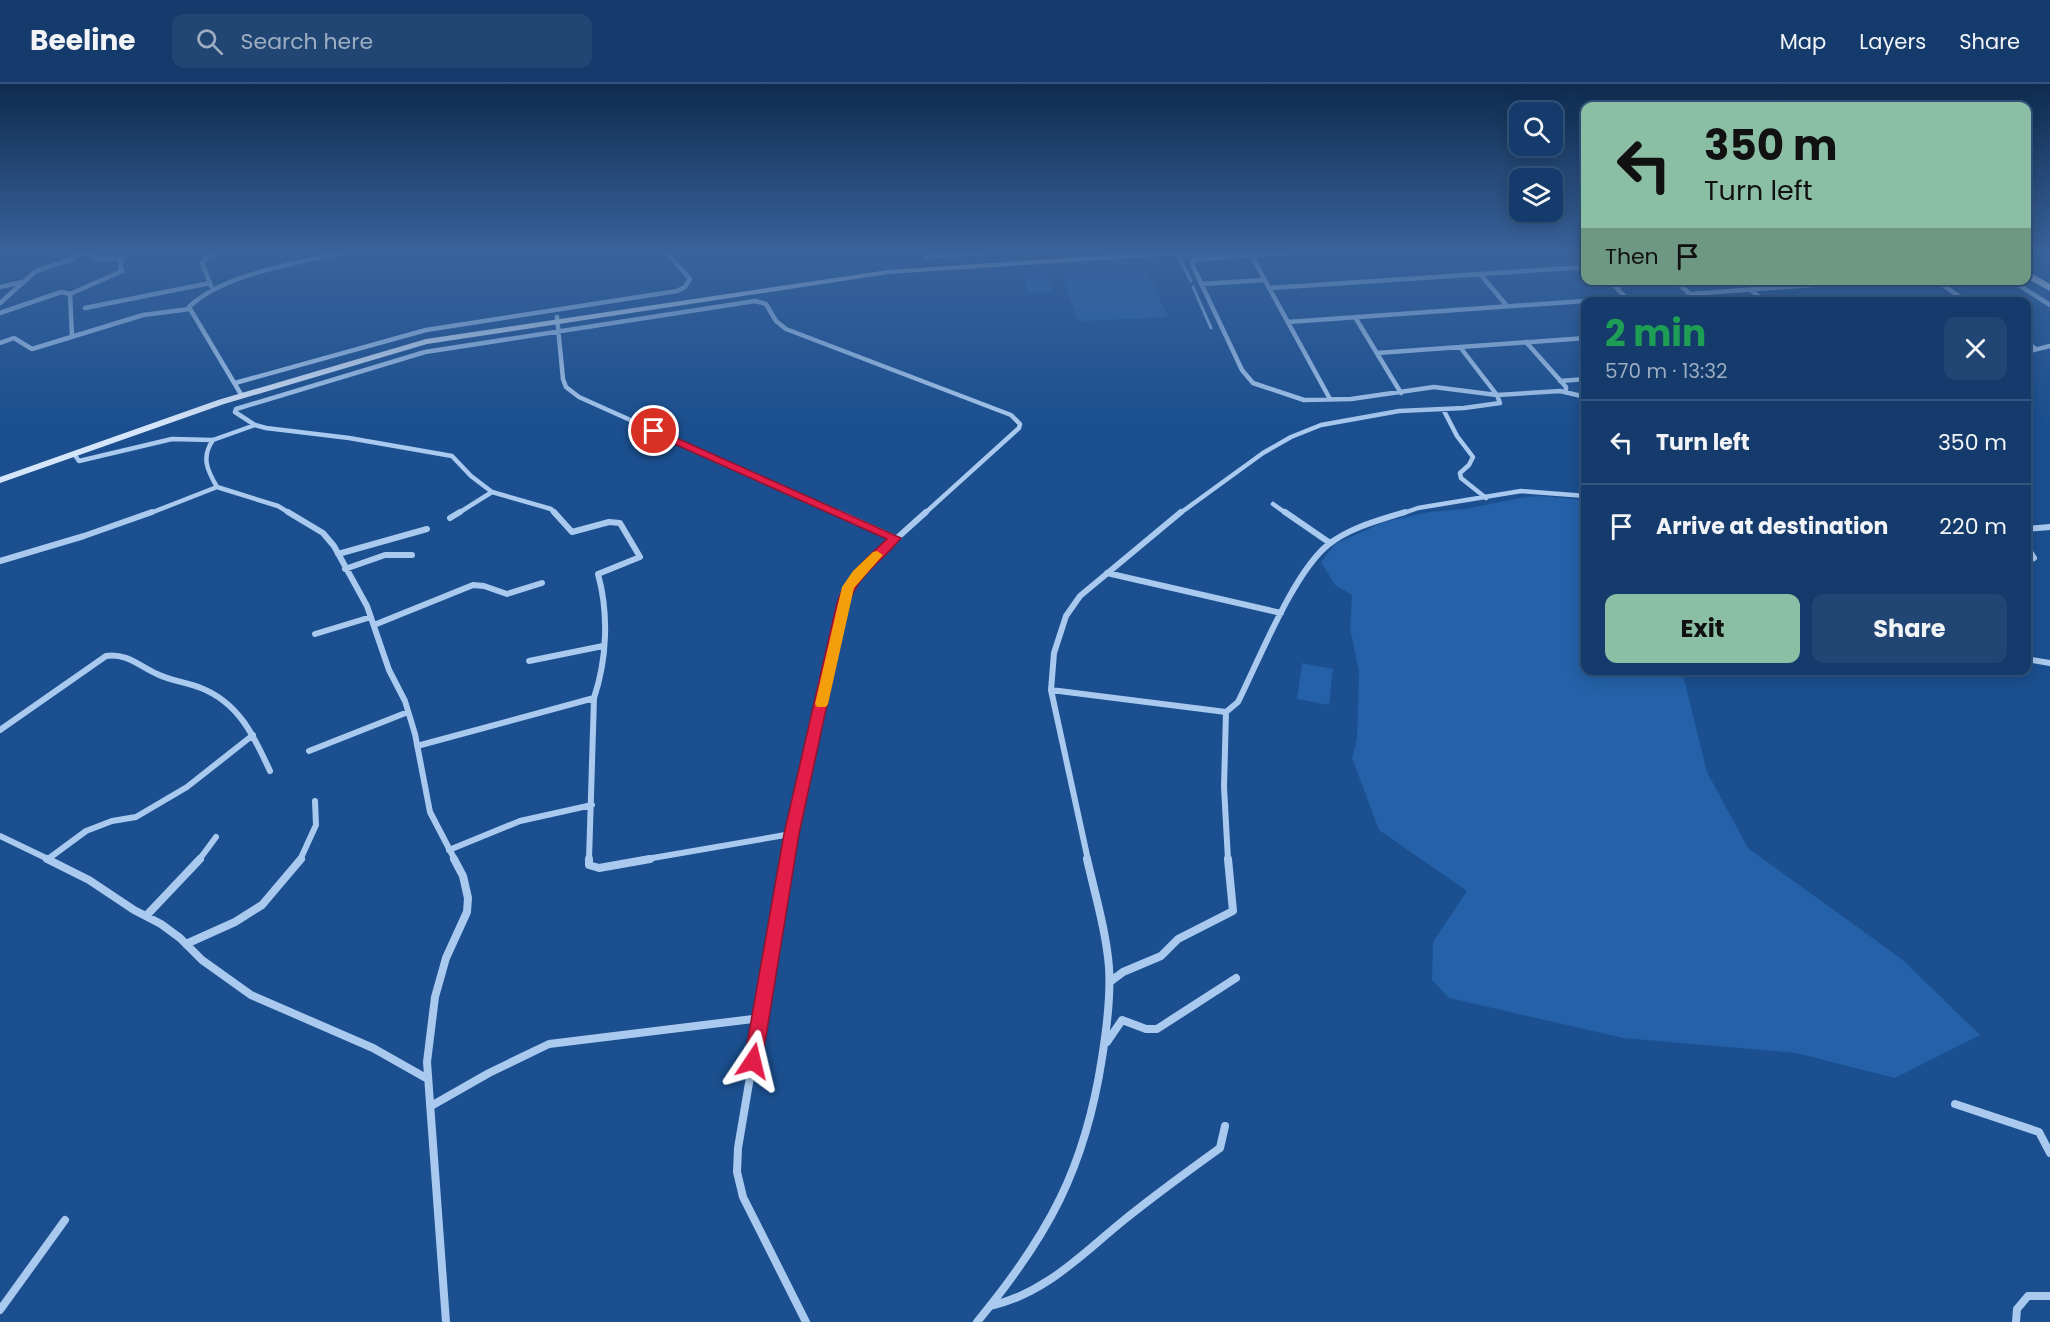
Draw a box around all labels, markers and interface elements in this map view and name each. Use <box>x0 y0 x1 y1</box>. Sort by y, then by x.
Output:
search box <box>172 14 592 68</box>
text: Beeline <box>30 21 136 60</box>
icon: search <box>193 25 226 58</box>
text: Search here <box>241 26 373 57</box>
text: Map <box>1780 27 1826 56</box>
text: Layers <box>1859 27 1926 56</box>
text: Share <box>1959 27 2020 56</box>
map controls <box>1509 102 1563 222</box>
button: search <box>1509 102 1563 156</box>
text: 350 m <box>1704 116 1837 175</box>
icon: left <box>1605 126 1683 204</box>
button: layers <box>1509 168 1563 222</box>
text: Turn left <box>1704 172 1813 209</box>
icon: arrive <box>1671 240 1704 273</box>
text: Then <box>1605 241 1659 272</box>
text: 2 min <box>1605 308 1706 359</box>
button: close <box>1944 317 2007 380</box>
text: 570 m · 13:32 <box>1605 357 1728 385</box>
pin <box>628 405 679 456</box>
icon: arrive <box>637 414 670 447</box>
icon: left <box>1605 426 1638 459</box>
text: Turn left <box>1656 427 1750 458</box>
text: 350 m <box>1938 427 2007 458</box>
icon: arrive <box>1605 510 1638 543</box>
text: Arrive at destination <box>1656 511 1888 542</box>
text: 220 m <box>1939 511 2007 542</box>
button: Exit <box>1605 594 1800 663</box>
button: Share <box>1812 594 2007 663</box>
position arrow <box>721 1029 785 1093</box>

